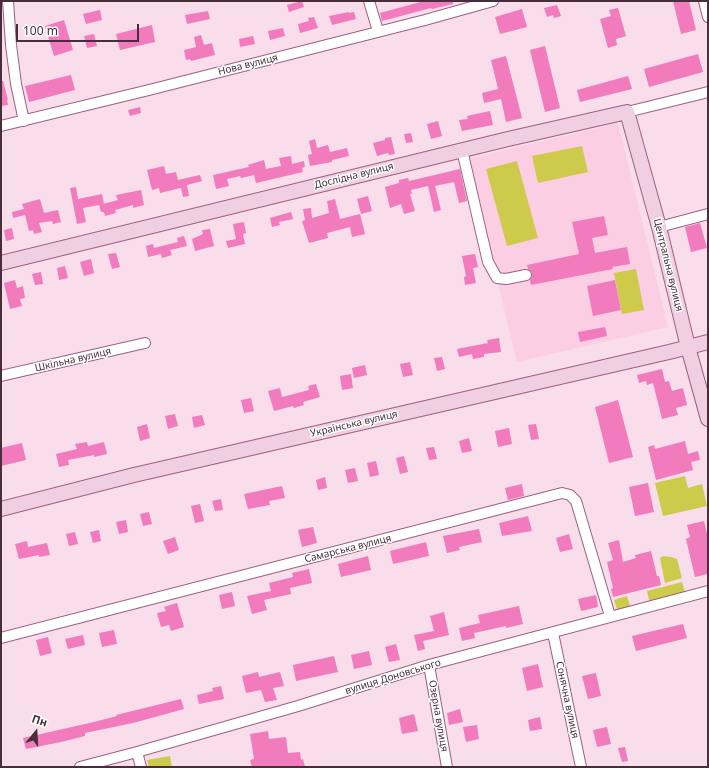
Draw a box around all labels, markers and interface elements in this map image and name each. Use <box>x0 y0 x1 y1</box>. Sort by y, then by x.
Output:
scale bar <box>18 16 141 42</box>
text: 100 m <box>23 22 58 39</box>
street label: Нова вулиця <box>217 52 279 78</box>
street label: Дослідна вулиця <box>313 160 395 192</box>
street label: Центральна вулиця <box>651 217 685 313</box>
street label: Шкільна вулиця <box>34 345 112 375</box>
street label: Українська вулиця <box>309 408 399 440</box>
street label: Самарська вулиця <box>303 532 393 566</box>
street label: вулиця Доновського <box>344 657 442 697</box>
street label: Сонячна вулиця <box>553 660 581 740</box>
street label: Озерна вулиця <box>426 679 450 753</box>
text: Пн <box>30 711 50 730</box>
north arrow <box>16 712 56 752</box>

